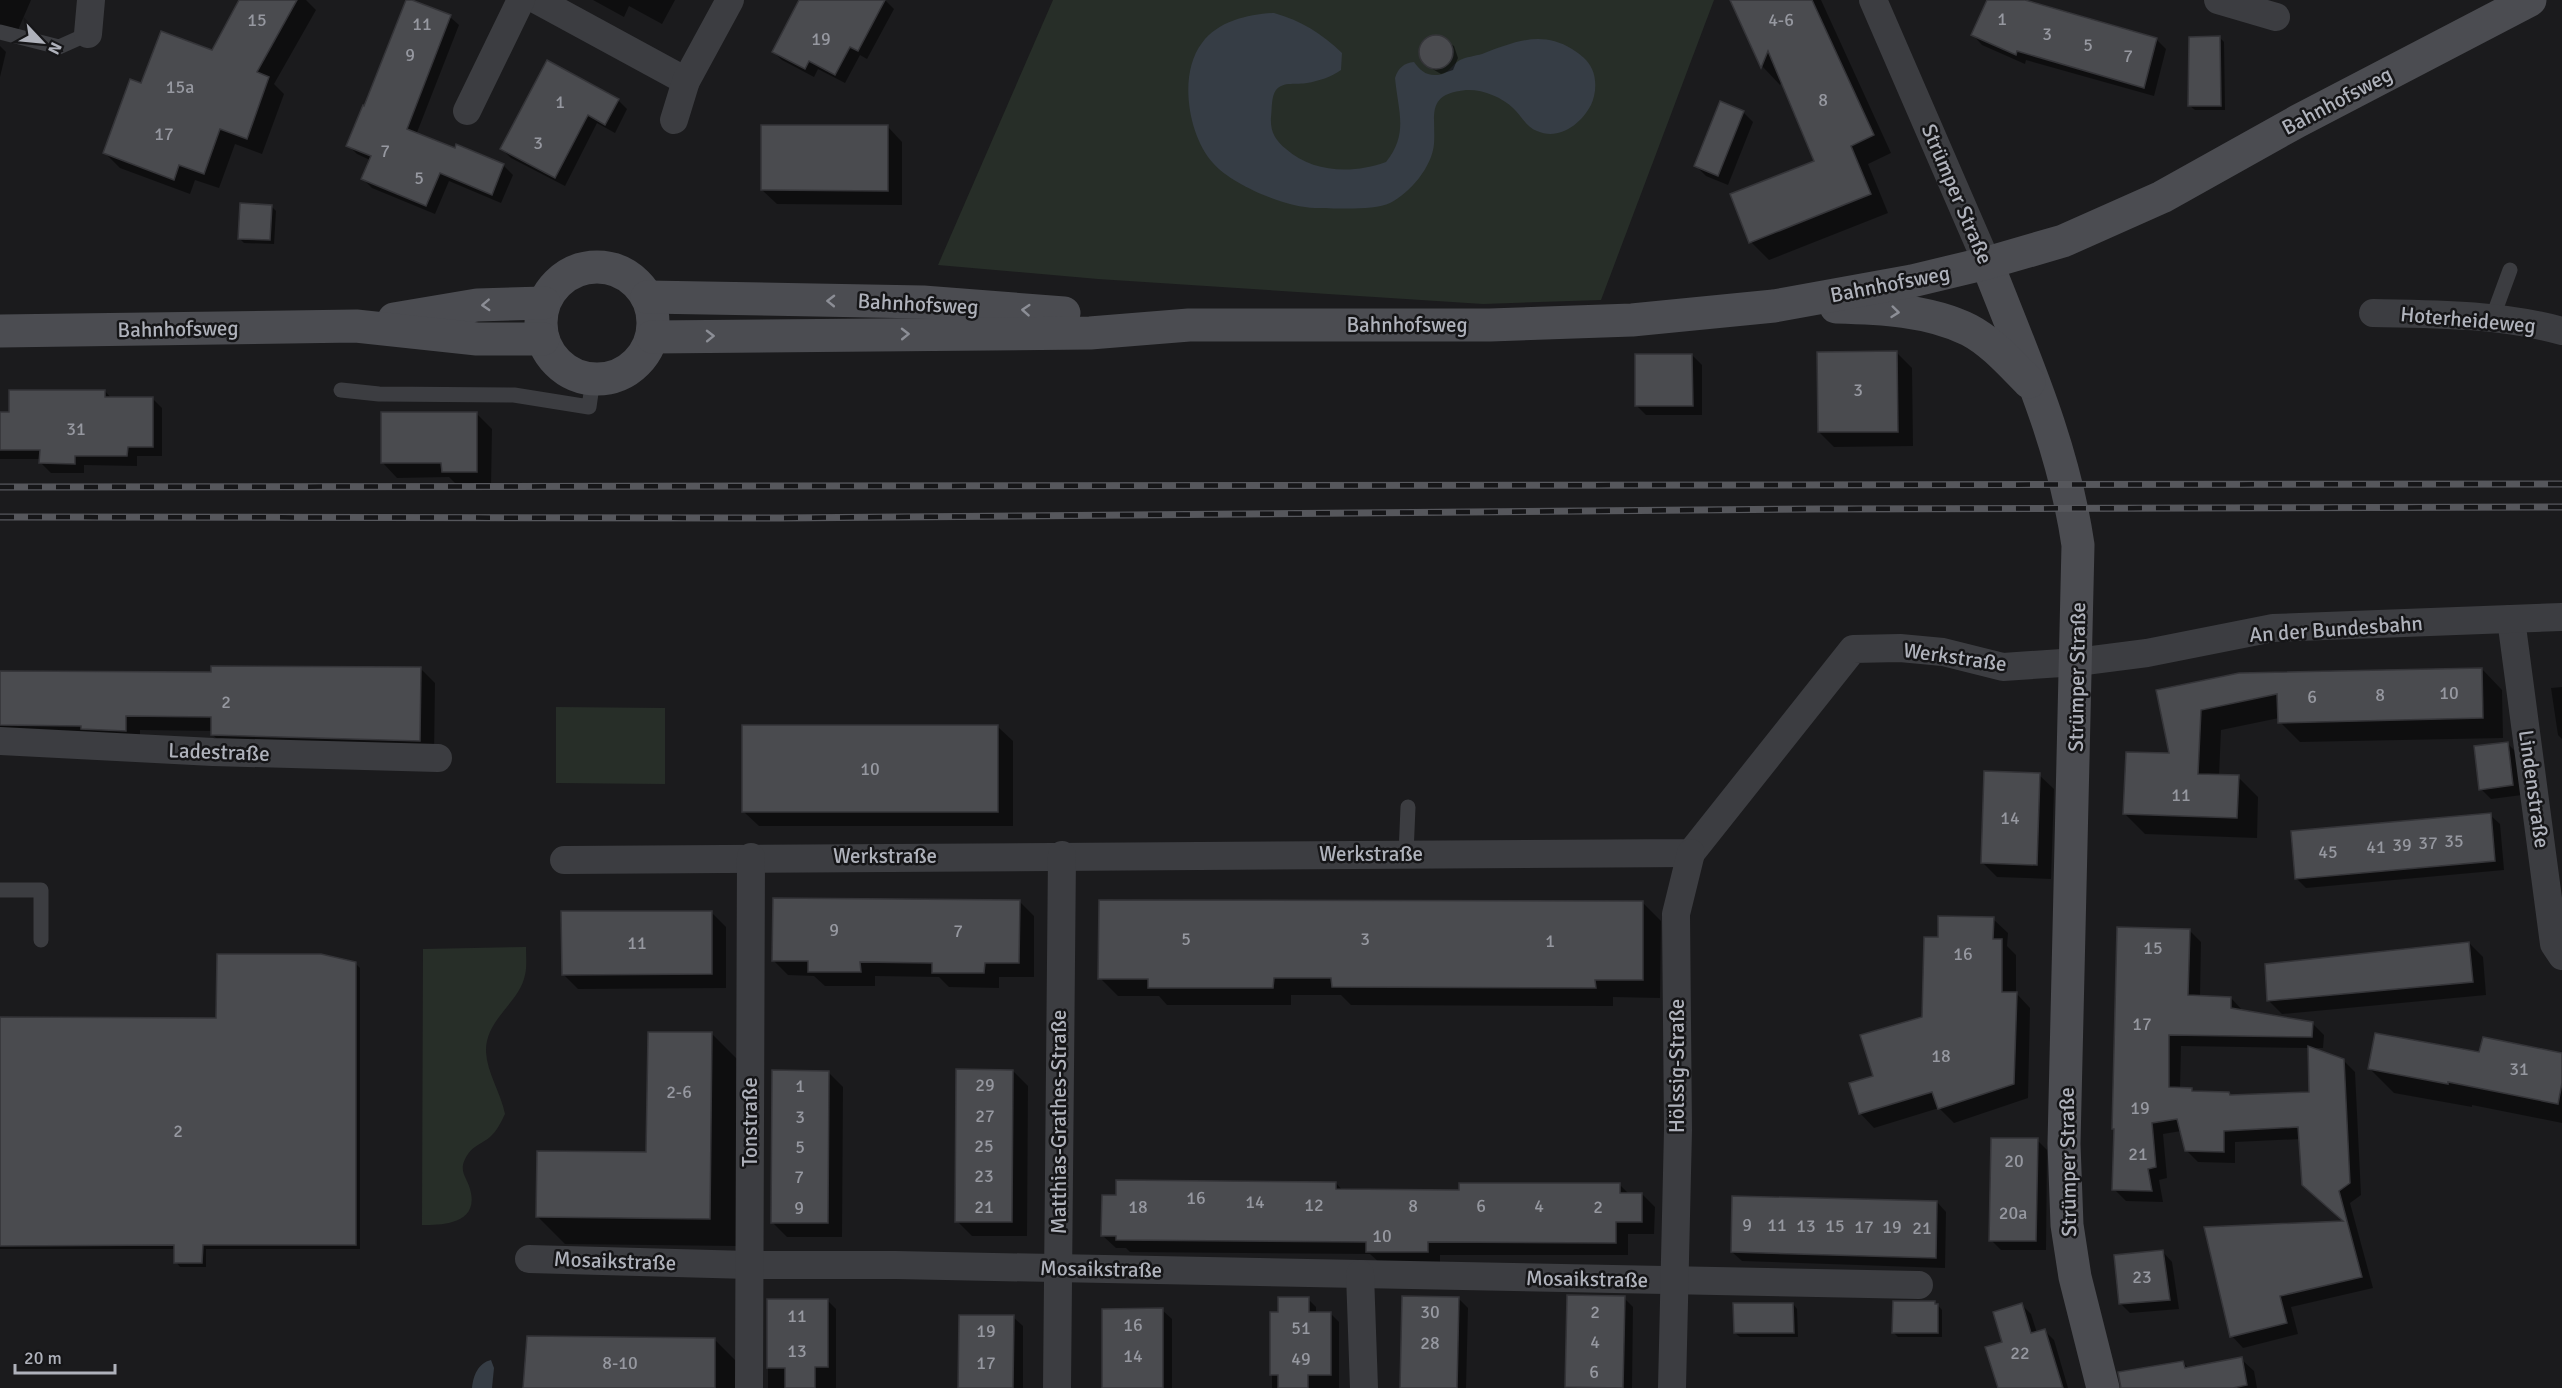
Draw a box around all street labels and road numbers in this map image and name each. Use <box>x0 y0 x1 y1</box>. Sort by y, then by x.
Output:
street label: Bahnhofsweg <box>2277 61 2397 141</box>
street label: Strümper Straße <box>1916 120 1998 268</box>
street label: Bahnhofsweg <box>1828 260 1952 308</box>
street label: Bahnhofsweg <box>857 288 979 320</box>
street label: Hoterheideweg <box>2399 301 2537 339</box>
street label: Bahnhofsweg <box>1346 312 1468 338</box>
street label: Bahnhofsweg <box>117 315 239 343</box>
street label: Strümper Straße <box>2063 602 2091 752</box>
street label: An der Bundesbahn <box>2248 610 2424 648</box>
street label: Werkstraße <box>1902 637 2008 677</box>
street label: Lindenstraße <box>2513 728 2555 850</box>
street label: Ladestraße <box>168 737 270 767</box>
street label: Werkstraße <box>1319 841 1423 867</box>
street label: Werkstraße <box>833 843 937 869</box>
street label: Hölssig-Straße <box>1664 999 1690 1133</box>
street label: Matthias-Grathes-Straße <box>1046 1010 1072 1234</box>
street label: Tonstraße <box>737 1077 763 1167</box>
street label: Strümper Straße <box>2054 1087 2082 1237</box>
street label: Mosaikstraße <box>553 1246 677 1276</box>
street label: Mosaikstraße <box>1040 1255 1162 1283</box>
street label: Mosaikstraße <box>1526 1265 1648 1293</box>

